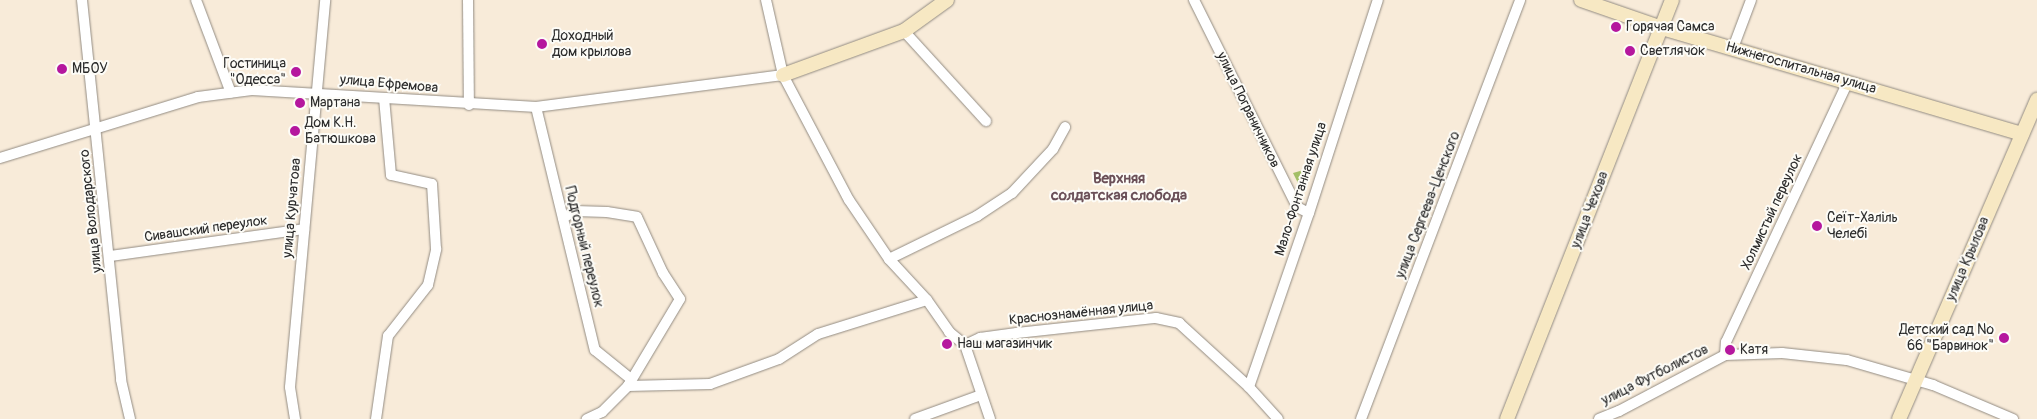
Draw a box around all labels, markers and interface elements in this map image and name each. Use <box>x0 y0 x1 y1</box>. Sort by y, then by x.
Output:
place label: Горячая Самса <box>1626 19 1715 35</box>
marker: Горячая Самса <box>1610 21 1622 33</box>
place label: Доходный дом крылова <box>552 28 631 60</box>
marker: Доходный дом крылова <box>536 38 548 50</box>
street label: Нижнегоспитальная улица <box>1724 38 1878 98</box>
place label: Светлячок <box>1640 43 1705 59</box>
marker: Светлячок <box>1624 45 1636 57</box>
street label: улица Пограничников <box>1213 49 1283 171</box>
place label: Гостиница "Одесса" <box>223 56 286 88</box>
place label: МБОУ <box>72 61 108 77</box>
marker: МБОУ <box>56 63 68 75</box>
marker: Гостиница "Одесса" <box>290 66 302 78</box>
street label: улица Ефремова <box>339 71 439 97</box>
place label: Мартана <box>310 95 360 111</box>
marker: Мартана <box>294 97 306 109</box>
place label: Дом К.Н. Батюшкова <box>305 115 376 148</box>
street label: Мало-Фонтанная улица <box>1271 120 1331 258</box>
marker: Дом К.Н. Батюшкова <box>289 125 301 137</box>
street label: улица Сергеева-Ценского <box>1392 129 1464 281</box>
street label: улица Володарского <box>76 149 106 273</box>
street label: Холмистый переулок <box>1738 151 1806 273</box>
street label: улица Курчатова <box>279 157 305 259</box>
district label: Верхняя солдатская слобода <box>1051 169 1187 204</box>
street label: улица Чехова <box>1568 169 1612 251</box>
street label: Подгорный переулок <box>561 185 607 309</box>
place label: Сеїт-Халіль Челебі <box>1827 210 1898 242</box>
street label: Сивашский переулок <box>143 212 269 246</box>
street label: улица Крылова <box>1943 214 1993 304</box>
marker: Сеїт-Халіль Челебі <box>1811 220 1823 232</box>
street label: Краснознамённая улица <box>1008 297 1154 329</box>
place label: Детский сад № 66 "Барвинок" <box>1899 322 1994 354</box>
marker: Детский сад № 66 "Барвинок" <box>1998 332 2010 344</box>
place label: Наш магазинчик <box>957 336 1053 352</box>
marker: Наш магазинчик <box>941 338 953 350</box>
street label: улица Футболистов <box>1599 341 1711 409</box>
place label: Катя <box>1740 342 1768 358</box>
marker: Катя <box>1724 344 1736 356</box>

